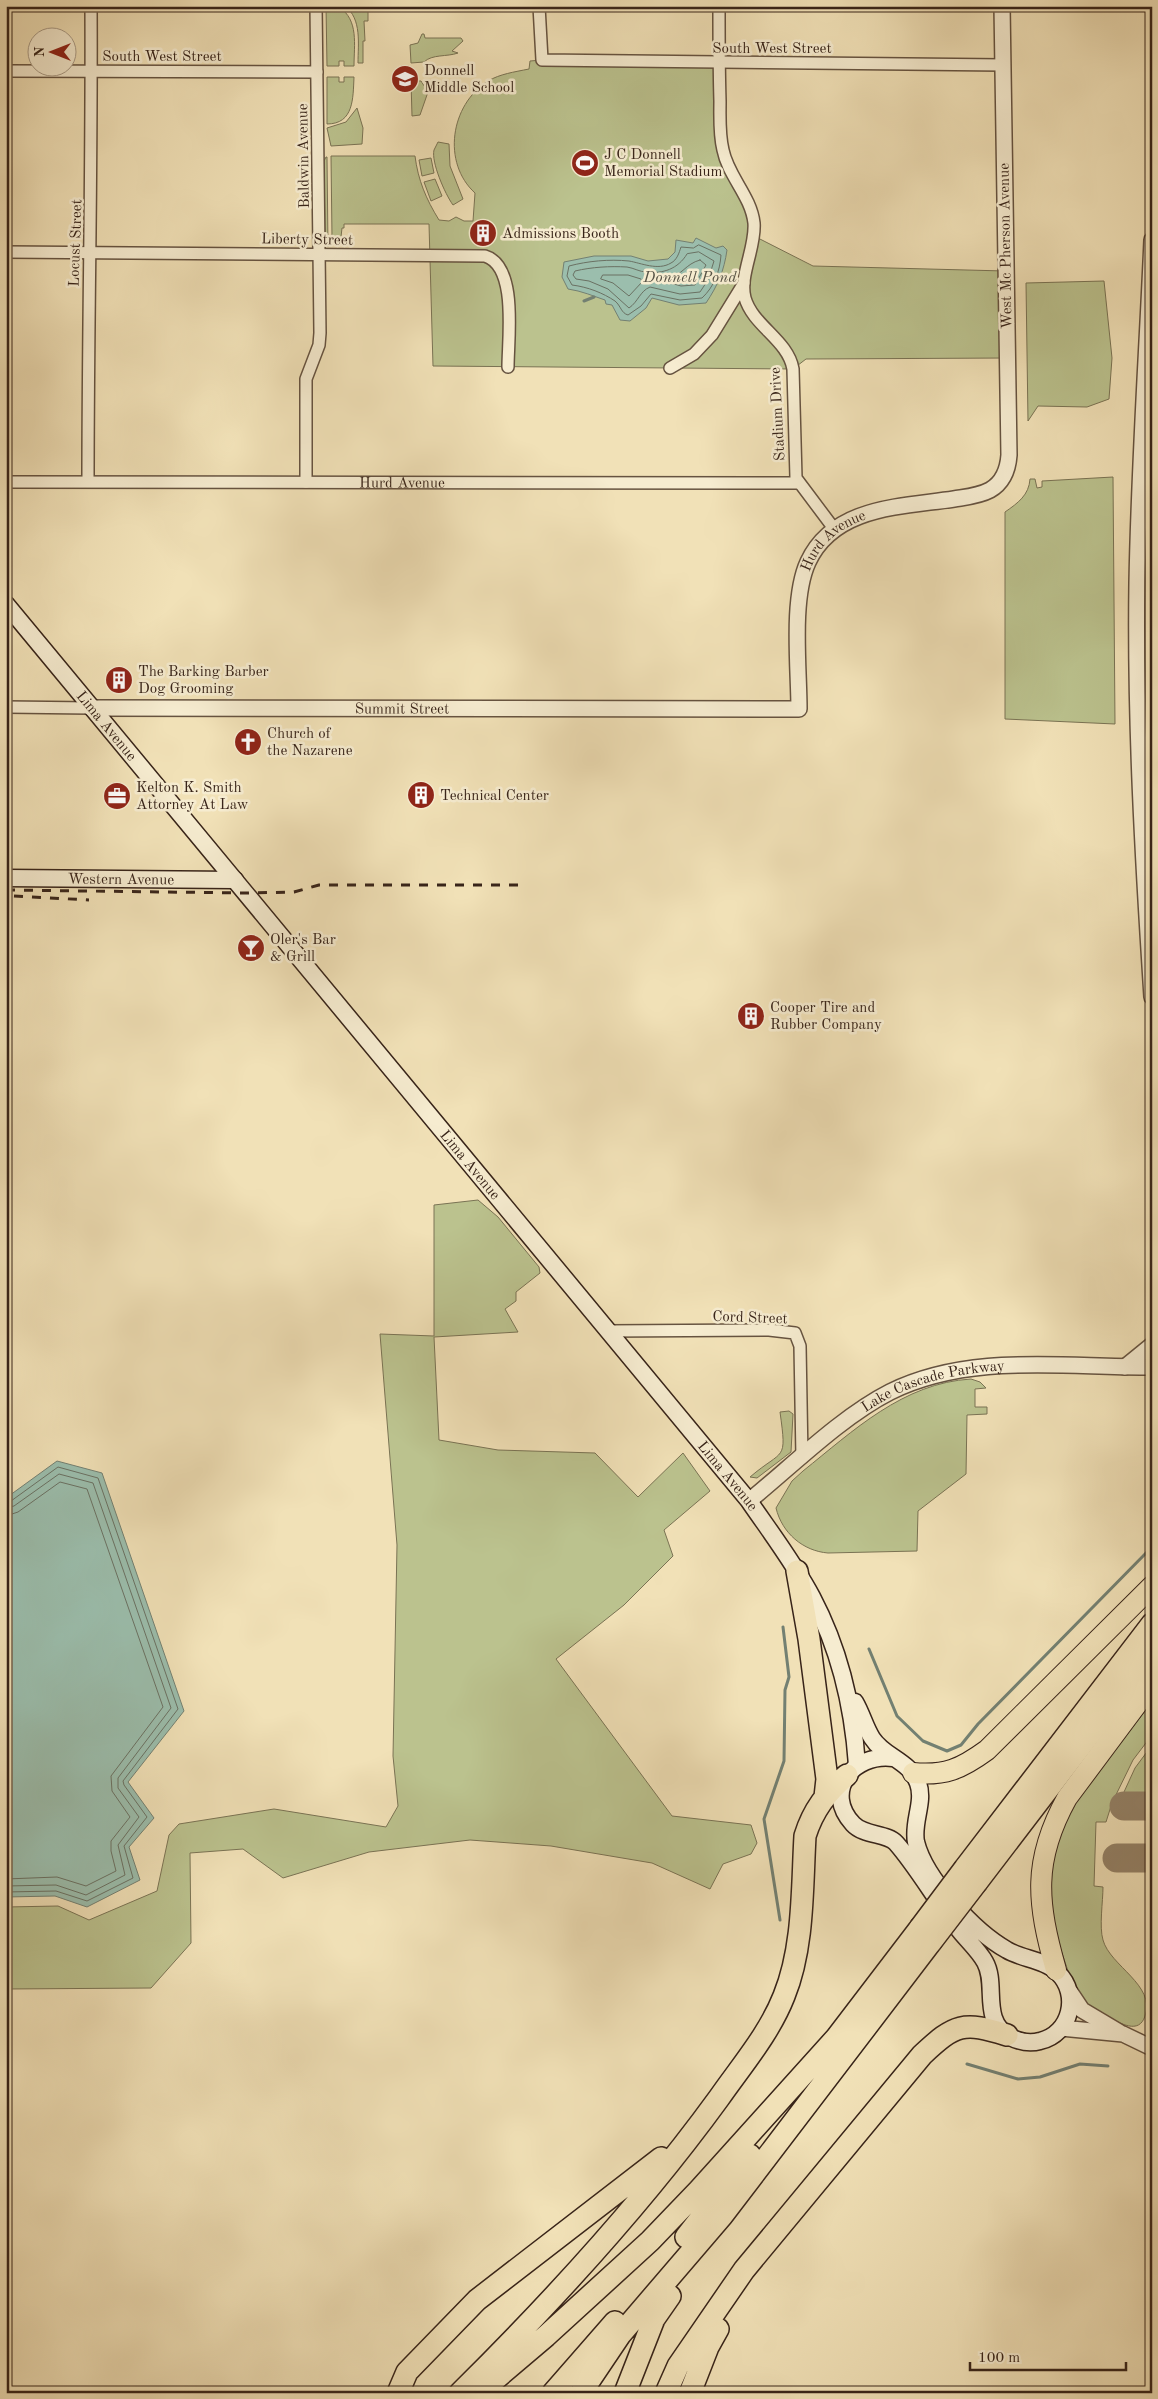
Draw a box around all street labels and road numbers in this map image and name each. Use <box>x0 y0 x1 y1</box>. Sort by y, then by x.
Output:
street label: South West Street <box>712 42 832 57</box>
street label: South West Street <box>102 50 222 65</box>
street label: Baldwin Avenue <box>296 103 313 209</box>
street label: West Mc Pherson Avenue <box>998 163 1015 329</box>
street label: Locust Street <box>67 199 86 287</box>
street label: Liberty Street <box>261 232 353 249</box>
street label: Stadium Drive <box>769 367 788 461</box>
street label: Hurd Avenue <box>359 476 445 492</box>
street label: Hurd Avenue <box>799 509 868 574</box>
street label: Lima Avenue <box>73 689 139 764</box>
street label: Summit Street <box>355 702 449 718</box>
street label: Western Avenue <box>68 873 174 888</box>
street label: Lima Avenue <box>436 1128 502 1203</box>
street label: Cord Street <box>712 1310 788 1327</box>
street label: Lake Cascade Parkway <box>859 1359 1005 1416</box>
street label: Lima Avenue <box>694 1439 760 1514</box>

